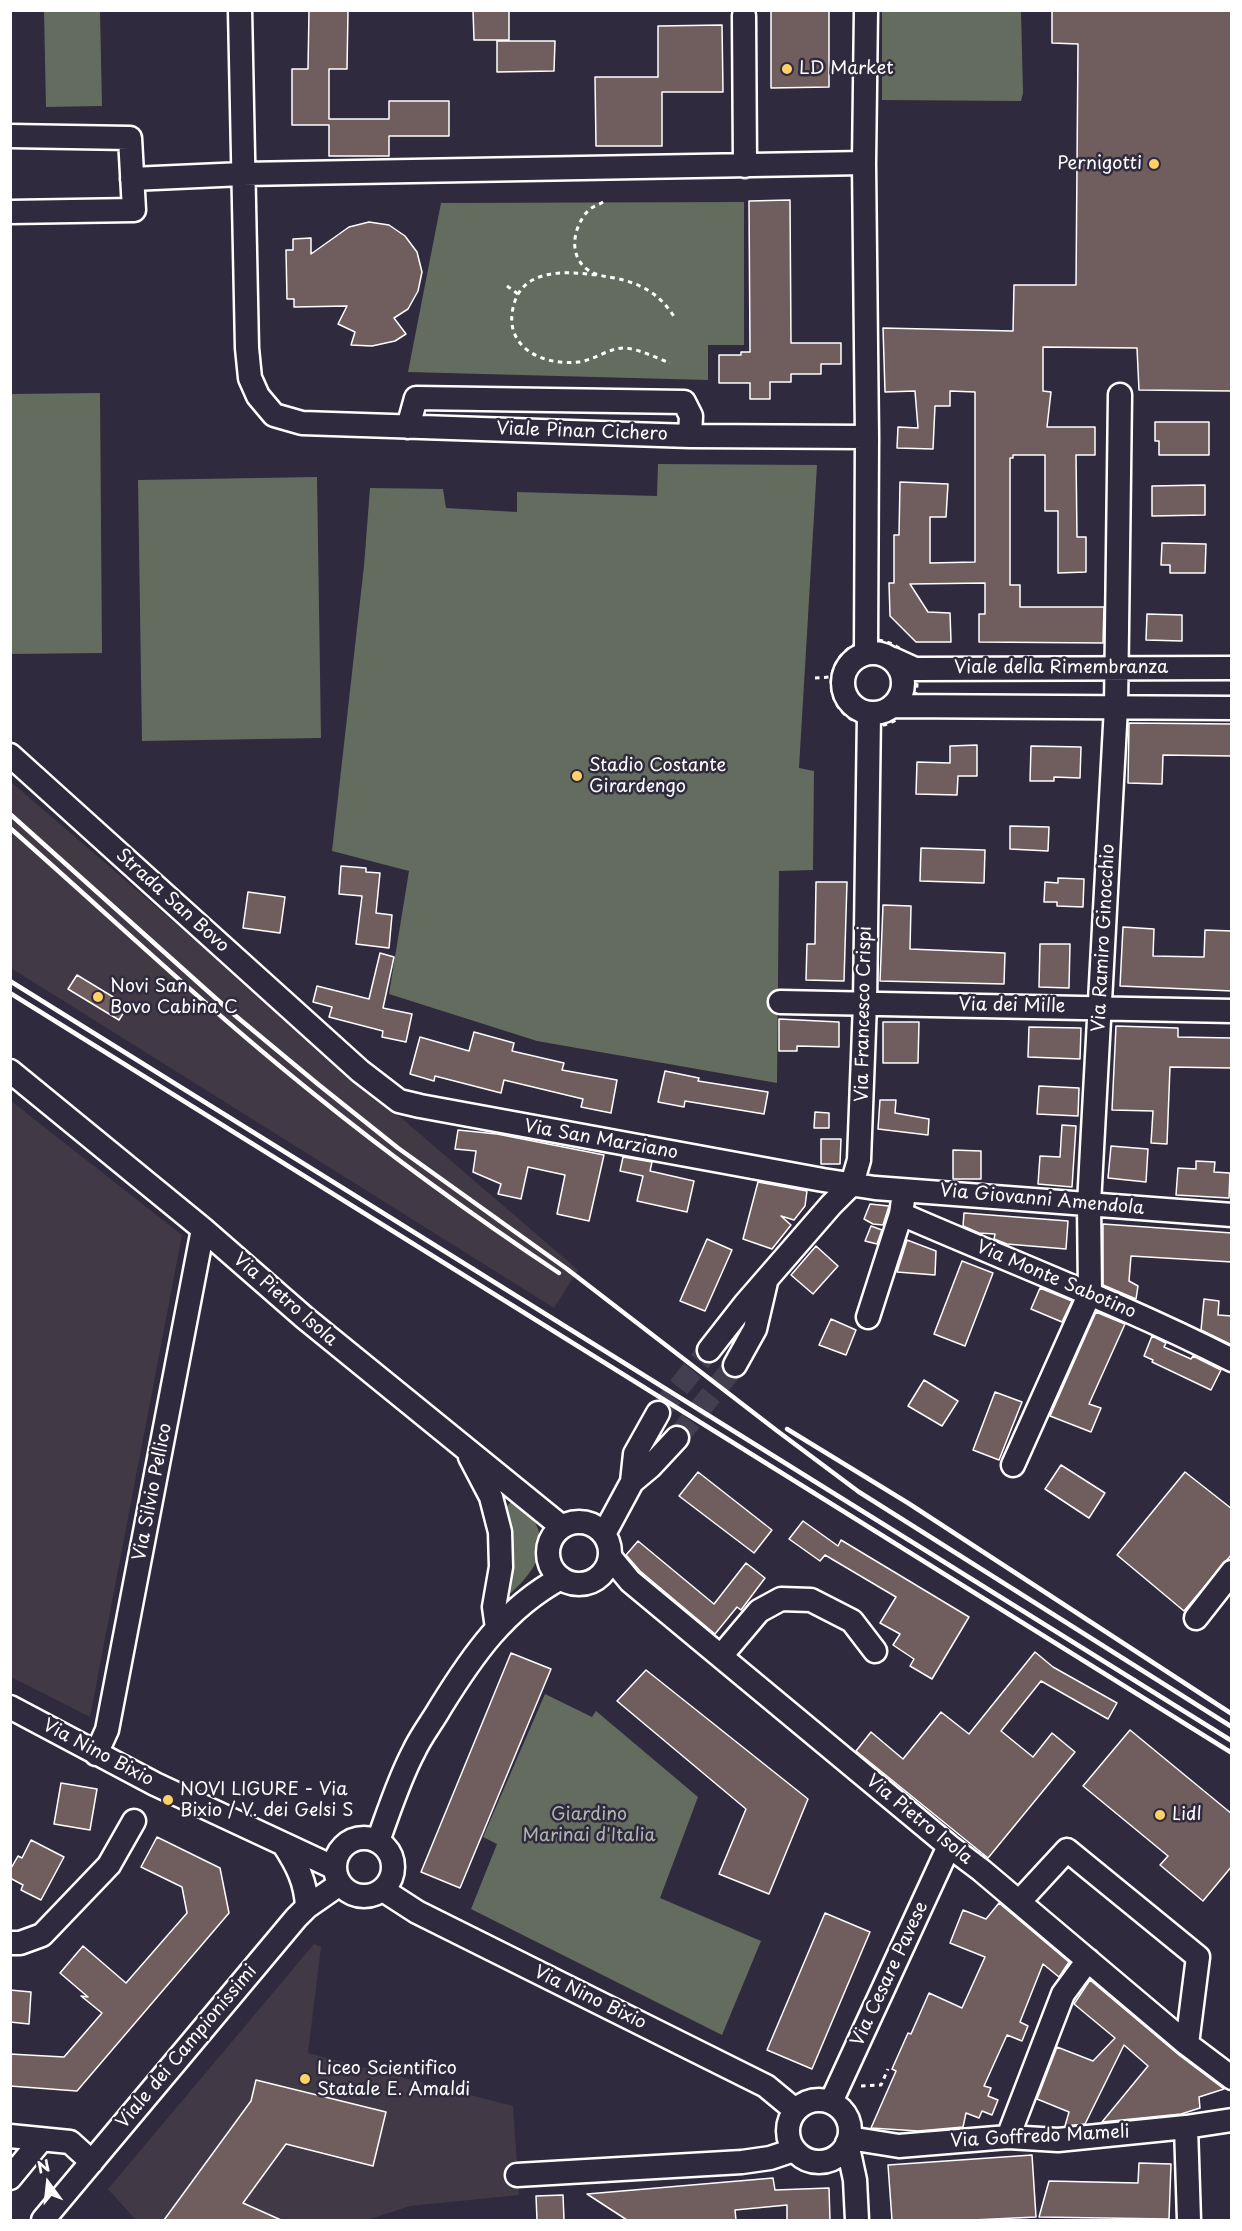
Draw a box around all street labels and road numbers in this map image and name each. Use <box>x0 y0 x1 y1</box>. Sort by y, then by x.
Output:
street label: Viale Pinan Cichero <box>496 418 668 446</box>
street label: Viale della Rimembranza <box>954 657 1168 679</box>
street label: Via Ramiro Ginocchio <box>1088 843 1120 1033</box>
street label: Strada San Bovo <box>111 845 233 957</box>
street label: Via Francesco Crispi <box>852 926 876 1102</box>
street label: Via dei Mille <box>958 994 1066 1018</box>
street label: Via San Marziano <box>522 1116 680 1164</box>
street label: Via Giovanni Amendola <box>939 1180 1145 1220</box>
street label: Via Monte Sabotino <box>973 1237 1139 1323</box>
street label: Via Pietro Isola <box>229 1249 341 1351</box>
street label: Via Silvio Pellico <box>129 1421 177 1563</box>
street label: Via Nino Bixio <box>39 1715 157 1791</box>
street label: Via Pietro Isola <box>862 1771 976 1869</box>
street label: Via Cesare Pavese <box>847 1898 933 2050</box>
street label: Viale dei Campionissimi <box>112 1961 262 2133</box>
street label: Via Nino Bixio <box>530 1962 650 2034</box>
street label: Via Goffredo Mameli <box>950 2122 1130 2152</box>

